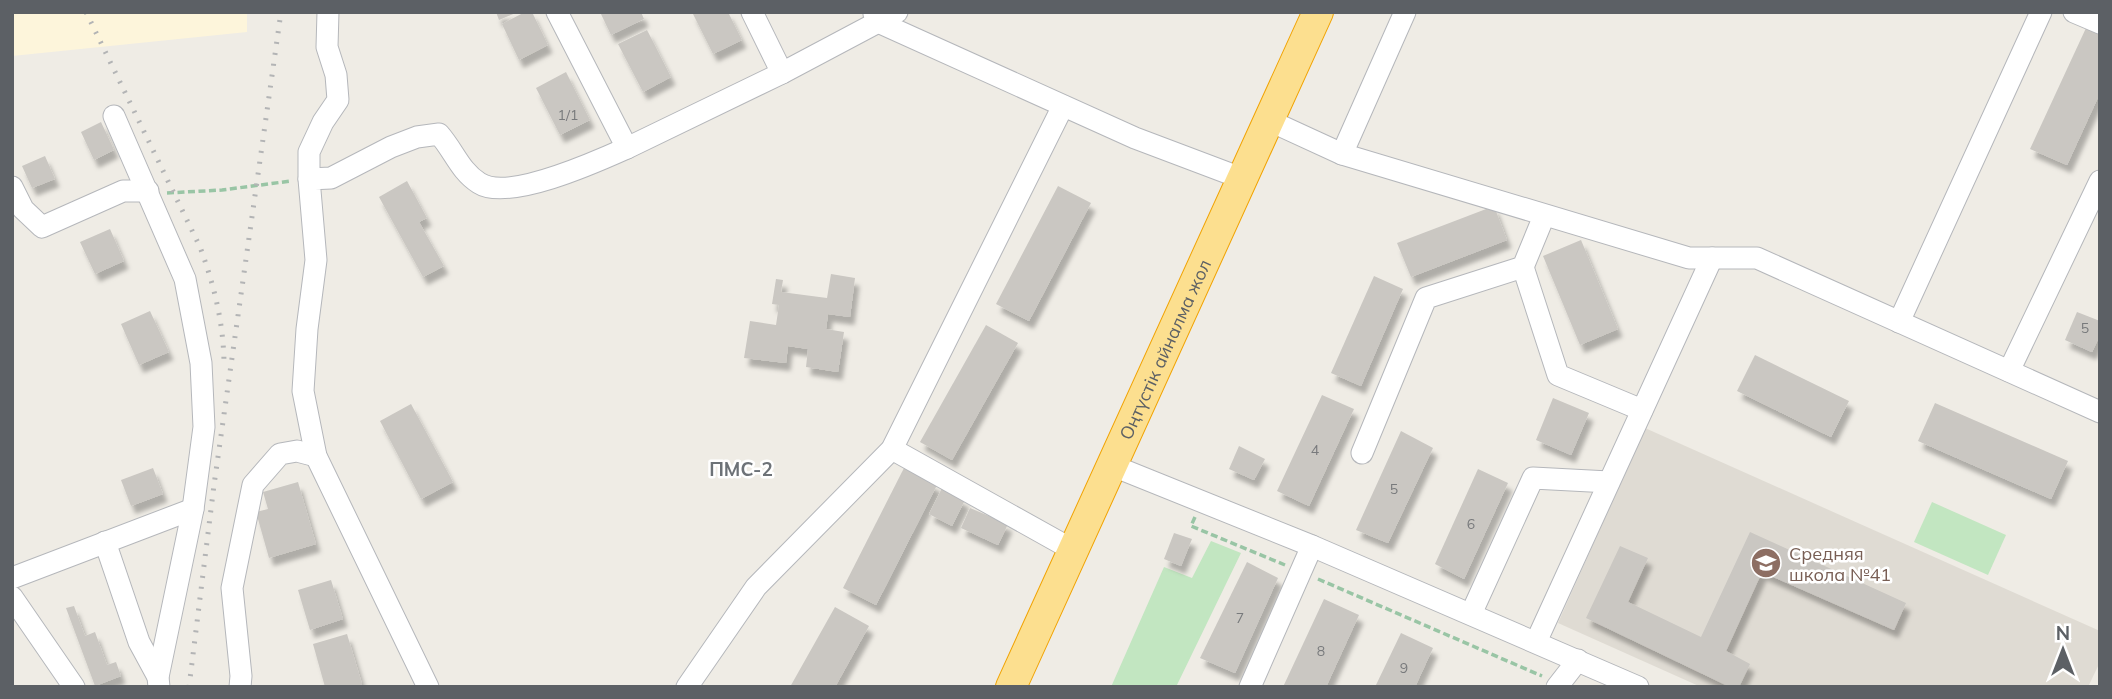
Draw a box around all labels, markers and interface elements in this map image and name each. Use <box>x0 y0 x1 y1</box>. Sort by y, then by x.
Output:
house number: 1/1 <box>558 106 578 124</box>
street label: Оңтүстік айналма жол <box>1114 255 1216 443</box>
house number: 5 <box>2081 319 2089 337</box>
house number: 4 <box>1311 441 1320 459</box>
district label: ПМС-2 <box>709 457 773 481</box>
house number: 5 <box>1390 480 1398 498</box>
house number: 6 <box>1467 515 1475 533</box>
place label: Средняя школа №41 <box>1789 542 1891 586</box>
school or university icon: Средняя школа №41 <box>1749 546 1783 580</box>
house number: 7 <box>1236 609 1244 627</box>
north arrow <box>2028 615 2098 685</box>
text: N <box>2056 621 2070 645</box>
house number: 8 <box>1317 642 1325 660</box>
house number: 9 <box>1400 659 1408 677</box>

